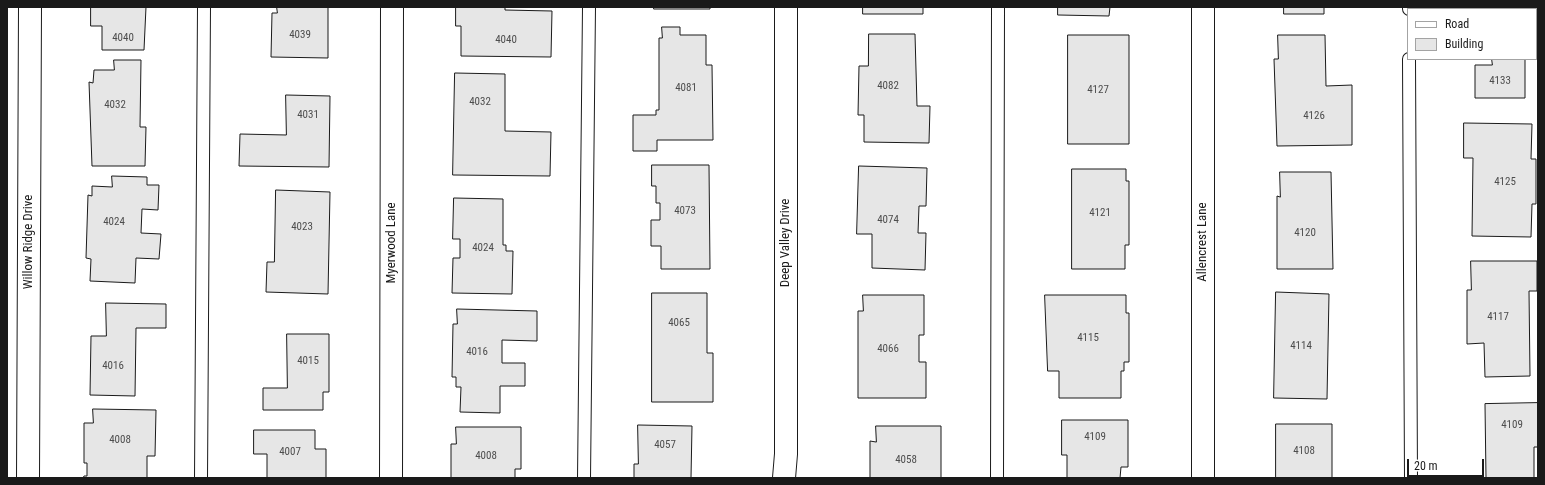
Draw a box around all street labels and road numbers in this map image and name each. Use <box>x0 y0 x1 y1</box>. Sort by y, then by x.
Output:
street label: Willow Ridge Drive <box>21 195 37 289</box>
street label: Deep Valley Drive <box>778 199 794 287</box>
street label: Myerwood Lane <box>384 202 400 284</box>
street label: Allencrest Lane <box>1195 202 1211 282</box>

